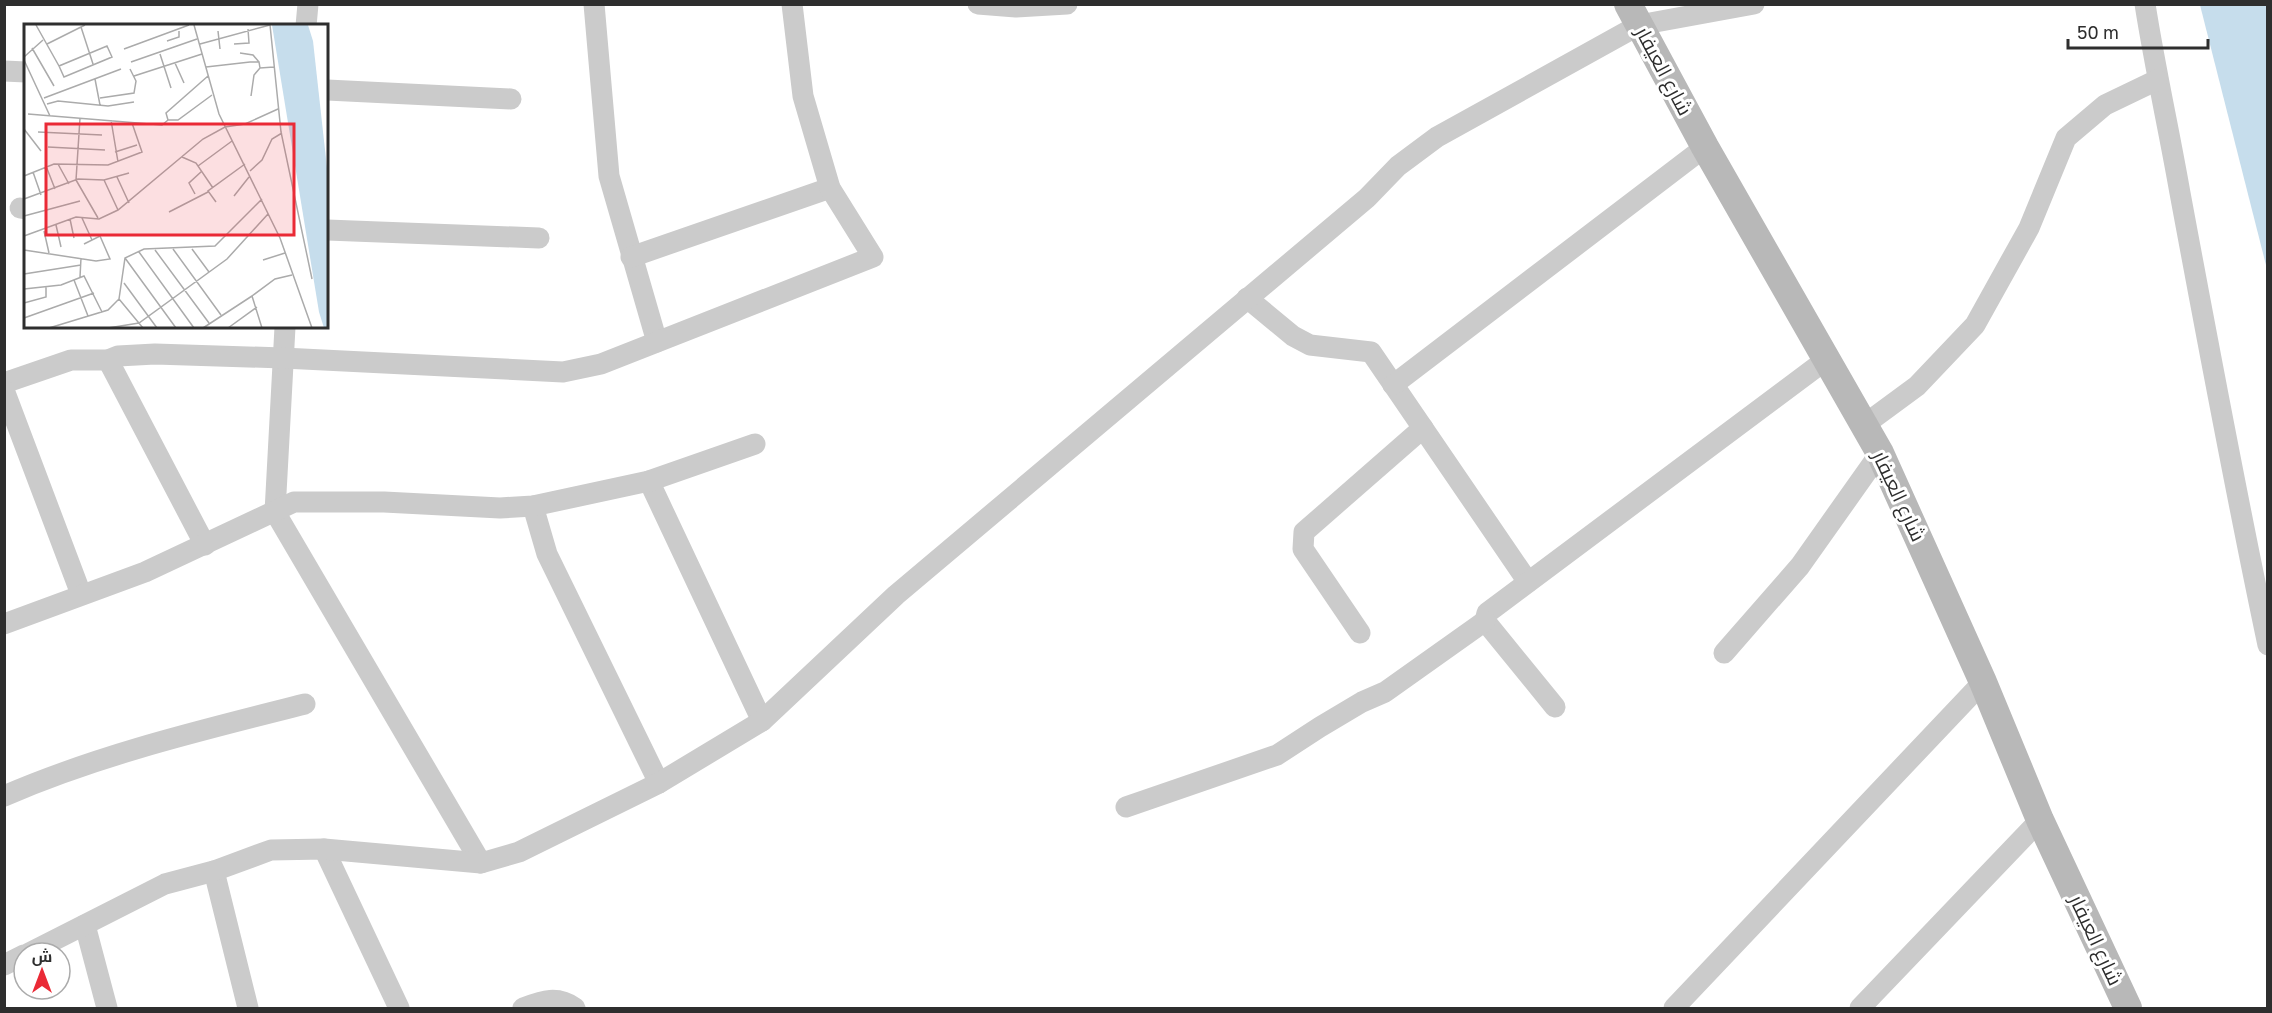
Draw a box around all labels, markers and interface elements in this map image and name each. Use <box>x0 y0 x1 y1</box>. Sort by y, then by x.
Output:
scale bar <box>2068 12 2208 50</box>
street label: شارع العيفار <box>1628 21 1698 120</box>
text: 50 m <box>2077 21 2119 43</box>
inset map <box>24 24 328 328</box>
street label: شارع العيفار <box>1865 446 1931 546</box>
street label: شارع العيفار <box>2062 890 2128 990</box>
north arrow <box>12 941 72 1001</box>
text: ش <box>32 946 52 966</box>

